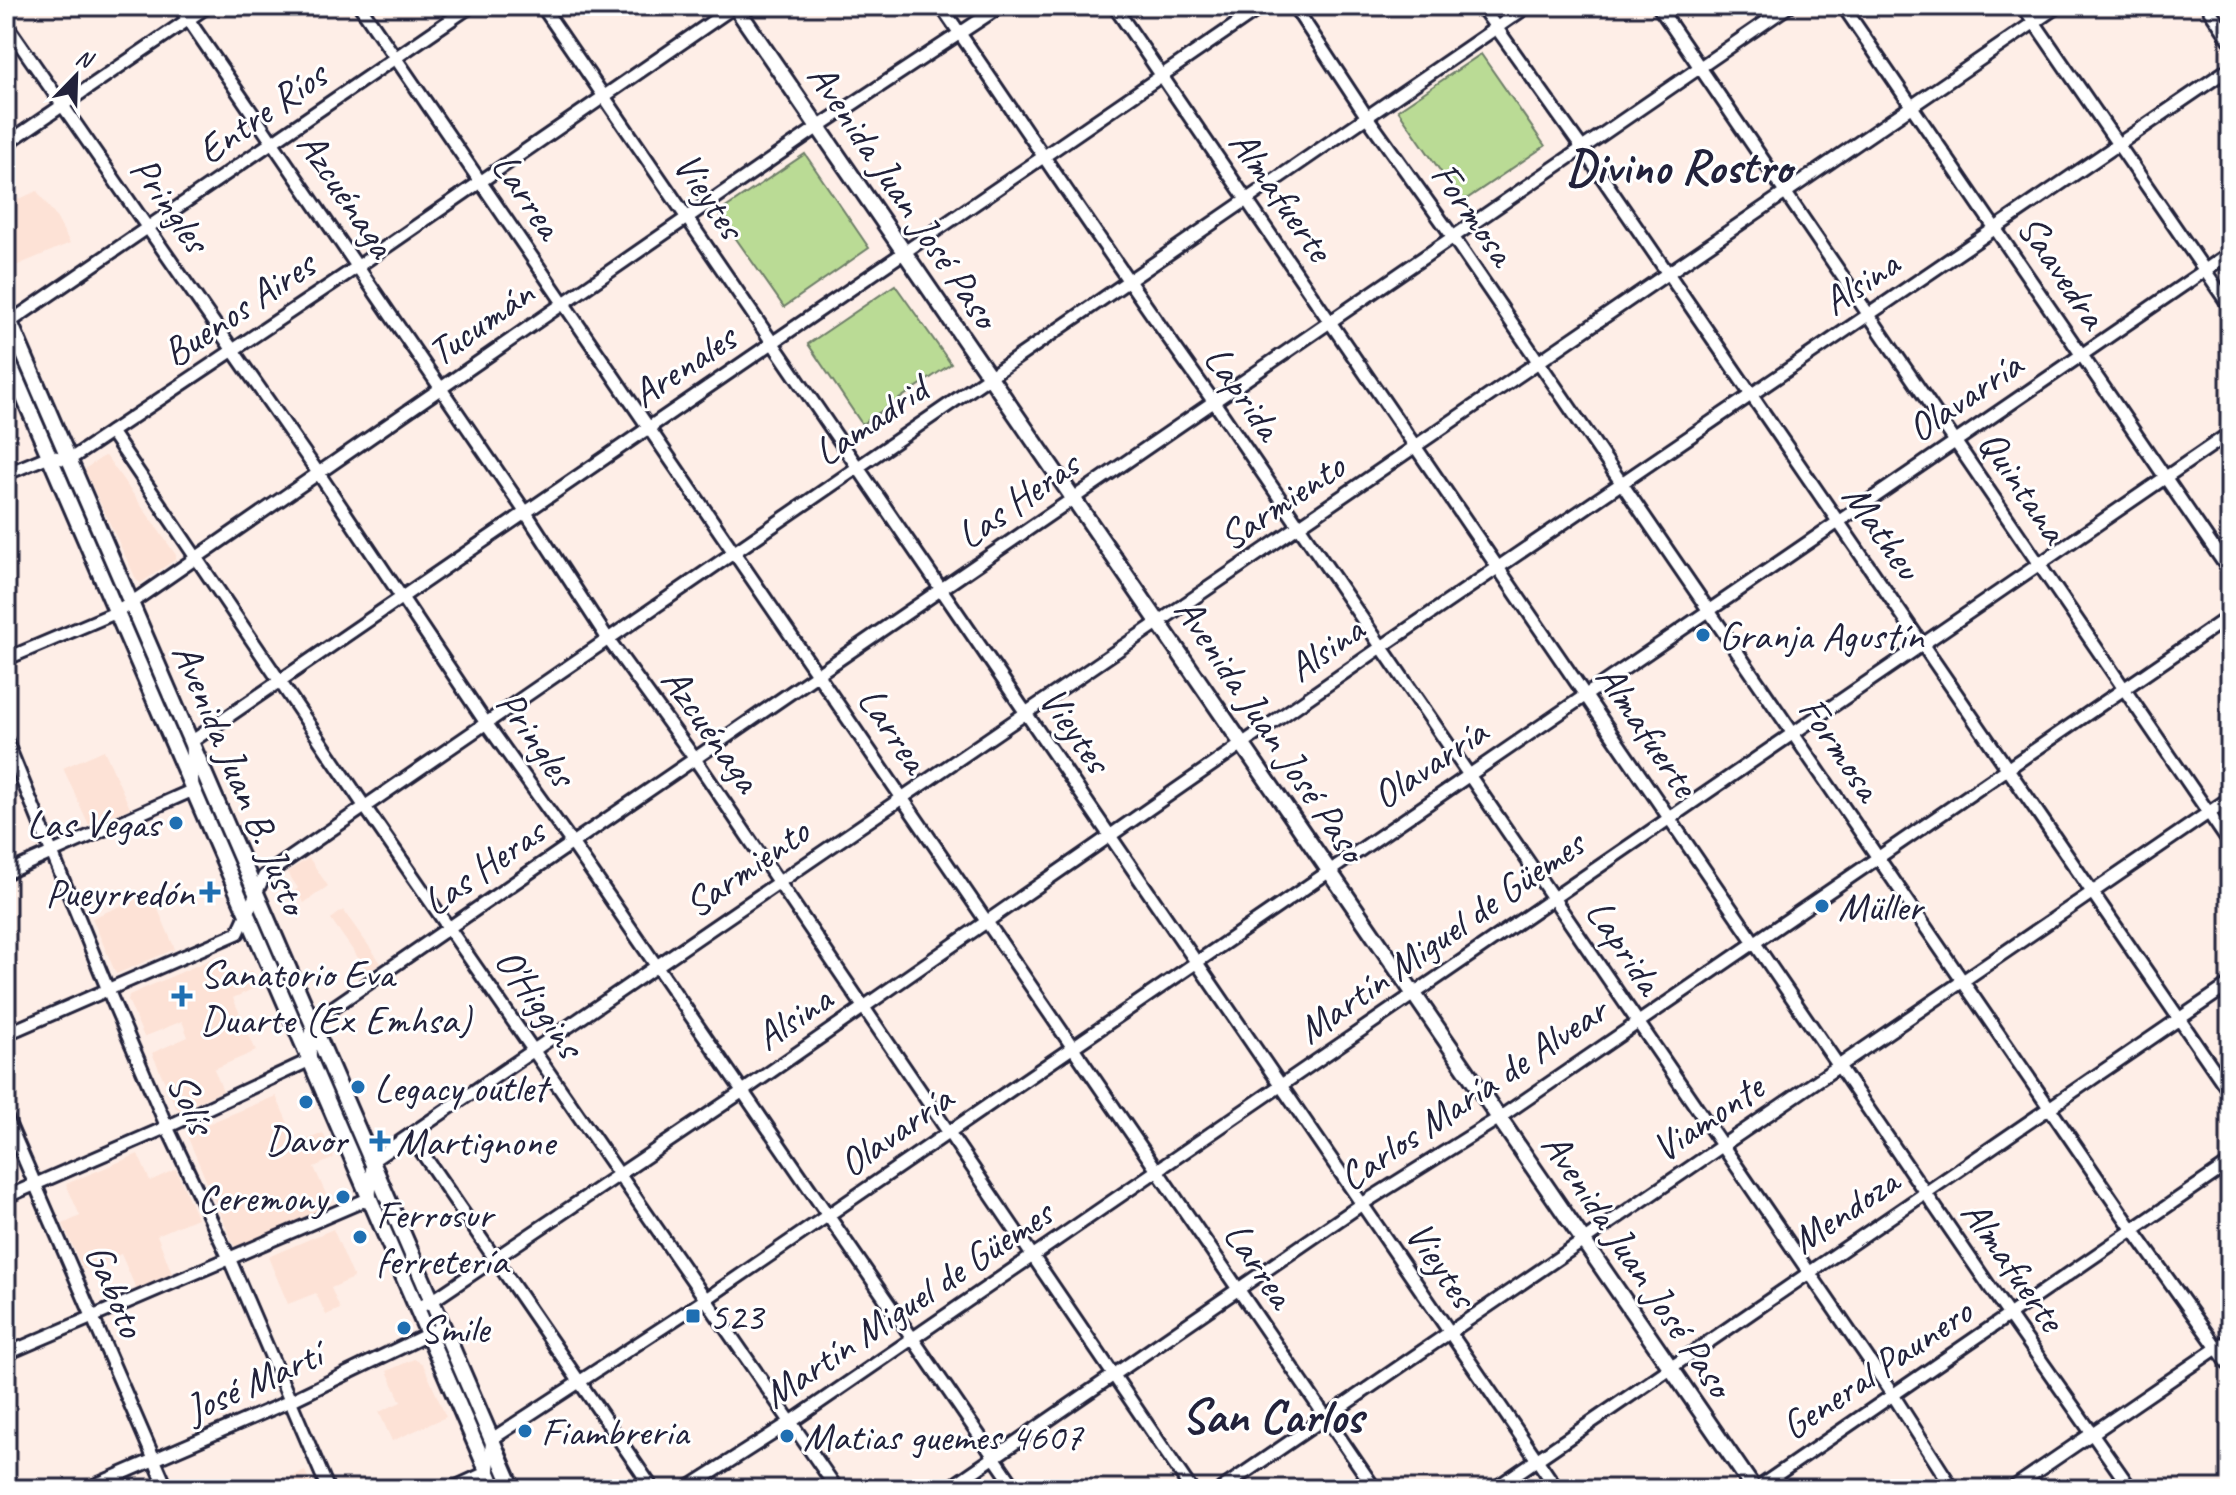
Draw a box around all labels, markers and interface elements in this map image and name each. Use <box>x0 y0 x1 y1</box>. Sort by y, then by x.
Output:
north arrow <box>36 36 116 116</box>
text: N <box>72 43 98 75</box>
street label: Entre Ríos <box>187 48 339 175</box>
street label: Avenida Juan José Paso <box>796 54 1012 341</box>
street label: Almafuerte <box>1218 120 1346 273</box>
street label: Azcuénaga <box>286 122 408 269</box>
district label: Divino Rostro <box>1566 137 1796 197</box>
street label: Larrea <box>481 143 576 251</box>
street label: Vieytes <box>662 143 758 251</box>
street label: Pringles <box>119 147 223 265</box>
street label: Formosa <box>1420 152 1529 278</box>
street label: Saavedra <box>2006 205 2120 340</box>
street label: Buenos Aires <box>153 238 327 378</box>
street label: Alsina <box>1813 238 1911 326</box>
street label: Tucumán <box>418 268 544 377</box>
street label: Arenales <box>622 311 748 419</box>
street label: Laprida <box>1193 336 1295 452</box>
street label: Olavarría <box>1898 339 2034 453</box>
street label: Lamadrid <box>804 361 942 477</box>
street label: Quintana <box>1967 421 2080 555</box>
street label: Las Heras <box>947 438 1091 560</box>
street label: Sarmiento <box>1209 441 1356 562</box>
street label: Matheu <box>1831 474 1934 591</box>
street label: Avenida Juan José Paso <box>1163 588 1379 875</box>
street label: Alsina <box>1278 603 1376 693</box>
place label: Granja Agustín <box>1719 611 1924 661</box>
marker: Granja Agustín <box>1694 626 1712 644</box>
street label: Avenida Juan B. Justo <box>161 636 321 925</box>
street label: Almafuerte <box>1585 655 1711 809</box>
street label: Azcuénaga <box>650 657 774 804</box>
street label: Larrea <box>847 677 942 785</box>
street label: Vieytes <box>1028 677 1124 785</box>
street label: Pringles <box>485 681 589 799</box>
street label: Formosa <box>1787 687 1895 813</box>
street label: Olavarría <box>1363 706 1499 820</box>
place label: Las Vegas <box>27 799 163 849</box>
street label: Las Heras <box>413 805 557 927</box>
street label: Sarmiento <box>674 806 820 929</box>
marker: Las Vegas <box>167 814 185 832</box>
street label: Martín Miguel de Güemes <box>1287 817 1596 1054</box>
place label: Pueyrredón <box>46 868 195 918</box>
place label: Müller <box>1838 882 1926 932</box>
marker: Pueyrredón <box>201 883 219 901</box>
street label: Laprida <box>1574 890 1676 1006</box>
marker: Müller <box>1813 897 1831 915</box>
street label: O'Higgins <box>484 938 597 1070</box>
place label: Sanatorio Eva Duarte (Ex Emhsa) <box>200 949 473 1045</box>
street label: Alsina <box>746 973 844 1061</box>
street label: Carlos María de Alvear <box>1329 984 1619 1202</box>
marker: Sanatorio Eva Duarte (Ex Emhsa) <box>171 985 193 1007</box>
street label: Viamonte <box>1642 1061 1775 1173</box>
place label: Legacy outlet <box>374 1063 553 1113</box>
street label: Solís <box>156 1065 228 1145</box>
street label: Olavarría <box>829 1072 964 1188</box>
marker: Legacy outlet <box>349 1078 367 1096</box>
marker: Davor <box>297 1093 315 1111</box>
place label: Davor <box>265 1115 349 1165</box>
place label: Martignone <box>396 1117 558 1167</box>
street label: Avenida Juan José Paso <box>1530 1123 1746 1410</box>
marker: Martignone <box>371 1132 389 1150</box>
street label: Mendoza <box>1781 1155 1911 1265</box>
place label: Ceremony <box>197 1173 330 1223</box>
street label: Martín Miguel de Güemes <box>753 1186 1065 1419</box>
marker: Ceremony <box>334 1188 352 1206</box>
place label: Ferrosur ferretería <box>376 1190 511 1286</box>
street label: Almafuerte <box>1950 1190 2078 1343</box>
street label: Larrea <box>1213 1212 1308 1320</box>
street label: Vieytes <box>1394 1212 1490 1320</box>
marker: Ferrosur ferretería <box>351 1228 369 1246</box>
street label: Gaboto <box>73 1237 158 1346</box>
street label: General Paunero <box>1772 1286 1983 1451</box>
place label: 523 <box>709 1292 766 1342</box>
place label: Smile <box>420 1304 492 1354</box>
marker: 523 <box>684 1307 702 1325</box>
marker: Smile <box>395 1319 413 1337</box>
street label: José Martí <box>176 1327 336 1435</box>
district label: San Carlos <box>1181 1386 1367 1446</box>
place label: Fiambreria <box>541 1407 691 1457</box>
place label: Matias guemes 4607 <box>803 1412 1084 1462</box>
marker: Fiambreria <box>516 1422 534 1440</box>
marker: Matias guemes 4607 <box>778 1427 796 1445</box>

